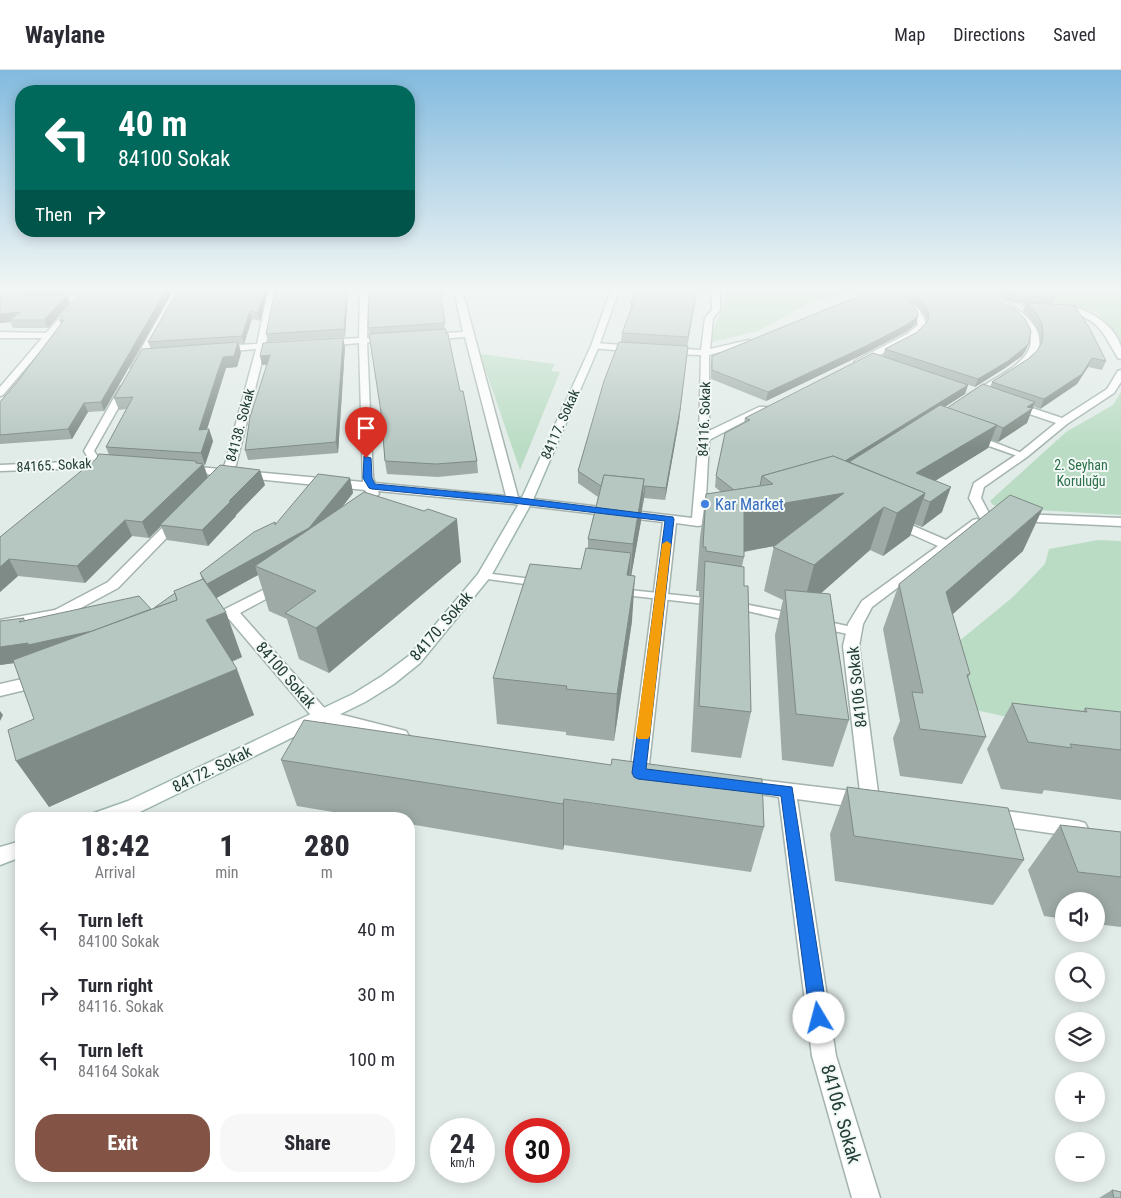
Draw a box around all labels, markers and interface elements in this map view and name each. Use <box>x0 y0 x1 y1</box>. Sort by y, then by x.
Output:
text: Waylane <box>25 21 105 49</box>
text: Map <box>894 24 925 45</box>
text: Directions <box>953 24 1025 45</box>
text: Saved <box>1053 24 1096 45</box>
text: 40 m <box>118 104 187 145</box>
icon: left <box>35 105 100 170</box>
text: 84100 Sokak <box>118 146 230 171</box>
icon: right <box>82 200 110 228</box>
text: Then <box>35 203 72 226</box>
street label: 84116. Sokak <box>695 381 713 457</box>
street label: 84138. Sokak <box>223 386 258 463</box>
street label: 84117. Sokak <box>537 386 583 462</box>
pin <box>345 407 387 458</box>
icon: arrive <box>352 414 380 442</box>
street label: 84165. Sokak <box>16 455 93 475</box>
park label: 2. Seyhan Koruluğu <box>1054 457 1108 489</box>
place label: Kar Market <box>715 495 784 514</box>
marker: Kar Market <box>699 498 711 510</box>
street label: 84170. Sokak <box>406 587 477 665</box>
street label: 84100 Sokak <box>252 638 320 713</box>
street label: 84106 Sokak <box>843 645 871 729</box>
street label: 84172. Sokak <box>169 741 255 796</box>
text: 18:42 <box>80 828 150 863</box>
text: 1 <box>219 828 234 863</box>
text: 280 <box>304 828 350 863</box>
text: Arrival <box>95 863 135 882</box>
text: min <box>215 863 239 882</box>
text: m <box>321 863 333 882</box>
map controls <box>1055 892 1105 1182</box>
button: sound <box>1055 892 1105 942</box>
text: Turn left <box>78 909 143 932</box>
icon: left <box>35 916 63 944</box>
text: 40 m <box>358 918 395 941</box>
text: 84100 Sokak <box>78 932 160 951</box>
button: search <box>1055 952 1105 1002</box>
text: Turn right <box>78 974 153 997</box>
icon: right <box>35 981 63 1009</box>
text: 30 m <box>358 983 395 1006</box>
position arrow <box>792 991 844 1043</box>
text: 84116. Sokak <box>78 997 164 1016</box>
button: layers <box>1055 1012 1105 1062</box>
text: Turn left <box>78 1039 143 1062</box>
icon: left <box>35 1046 63 1074</box>
text: 100 m <box>348 1048 395 1071</box>
text: 84164 Sokak <box>78 1062 160 1081</box>
street label: 84106. Sokak <box>816 1062 866 1167</box>
button: + <box>1055 1072 1105 1122</box>
button: Exit <box>35 1114 210 1172</box>
button: Share <box>220 1114 395 1172</box>
speed limit sign: 30 <box>505 1118 570 1183</box>
text: 24 <box>450 1130 475 1159</box>
button: − <box>1055 1132 1105 1182</box>
text: km/h <box>450 1156 475 1170</box>

